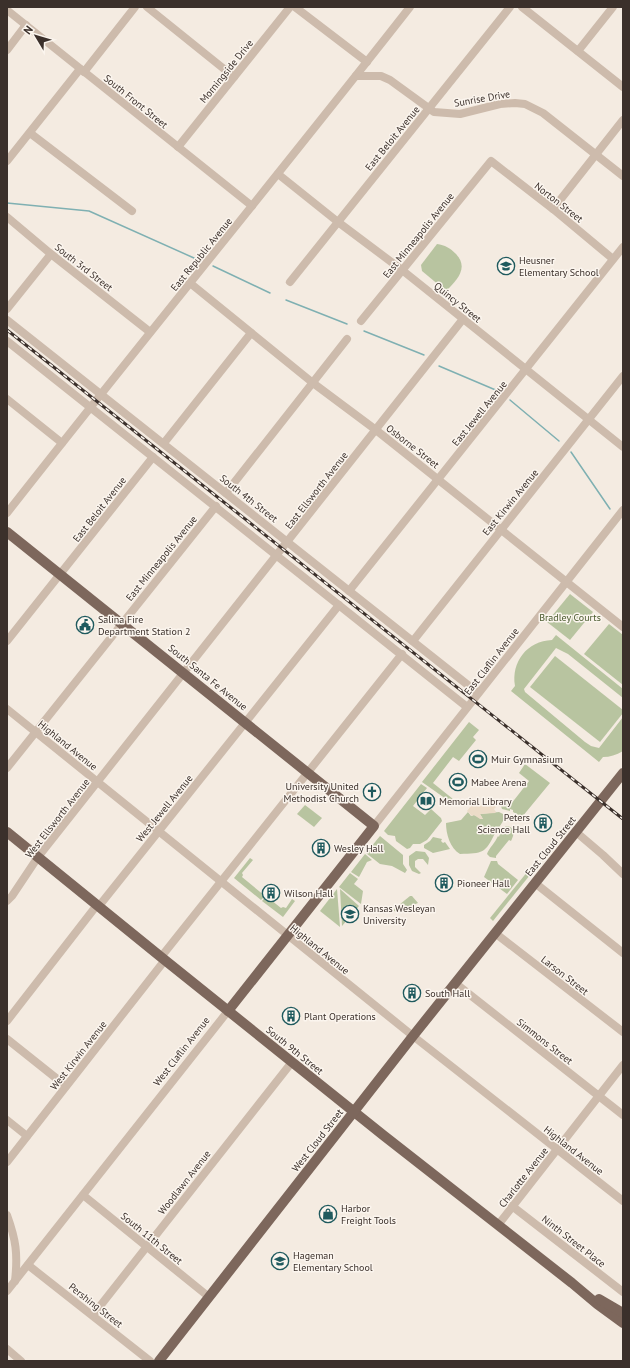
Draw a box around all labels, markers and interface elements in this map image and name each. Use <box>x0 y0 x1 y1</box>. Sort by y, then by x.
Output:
north arrow <box>16 16 56 56</box>
text: N <box>20 23 36 37</box>
street label: Morningside Drive <box>197 37 256 106</box>
street label: South Front Street <box>101 72 171 132</box>
street label: Sunrise Drive <box>453 87 511 110</box>
street label: East Beloit Avenue <box>362 103 422 173</box>
street label: Norton Street <box>532 179 586 226</box>
street label: East Minneapolis Avenue <box>380 190 457 281</box>
street label: East Republic Avenue <box>168 215 235 294</box>
street label: South 3rd Street <box>52 241 116 294</box>
place label: Heusner Elementary School <box>519 254 599 279</box>
school or university icon: Heusner Elementary School <box>496 256 516 276</box>
street label: Quincy Street <box>431 279 485 326</box>
street label: East Jewell Avenue <box>449 378 510 449</box>
street label: Osborne Street <box>383 422 442 472</box>
street label: East Ellsworth Avenue <box>282 449 351 532</box>
street label: East Kirwin Avenue <box>480 466 541 538</box>
street label: South 4th Street <box>217 472 281 525</box>
street label: East Beloit Avenue <box>70 474 129 545</box>
street label: East Minneapolis Avenue <box>123 513 200 604</box>
park label: Bradley Courts <box>539 611 601 624</box>
place label: Salina Fire Department Station 2 <box>98 613 191 638</box>
public building icon: Salina Fire Department Station 2 <box>75 615 95 635</box>
street label: East Claflin Avenue <box>461 625 522 698</box>
street label: South Santa Fe Avenue <box>165 641 250 713</box>
street label: Highland Avenue <box>35 718 100 773</box>
sports icon: Muir Gymnasium <box>468 749 488 769</box>
place label: Muir Gymnasium <box>491 753 563 766</box>
street label: West Jewell Avenue <box>133 772 196 845</box>
sports icon: Mabee Arena <box>448 772 468 792</box>
street label: West Ellsworth Avenue <box>22 776 92 861</box>
place label: Mabee Arena <box>471 776 526 789</box>
place label: University United Methodist Church <box>284 780 359 805</box>
church icon: University United Methodist Church <box>362 782 382 802</box>
library icon: Memorial Library <box>416 791 436 811</box>
place label: Memorial Library <box>439 795 512 808</box>
place label: Peters Science Hall <box>477 811 530 836</box>
street label: East Cloud Street <box>522 813 579 879</box>
building icon: Peters Science Hall <box>533 813 553 833</box>
building icon: Wesley Hall <box>311 838 331 858</box>
place label: Wesley Hall <box>334 842 383 855</box>
building icon: Pioneer Hall <box>434 873 454 893</box>
place label: Pioneer Hall <box>457 877 510 890</box>
building icon: Wilson Hall <box>261 883 281 903</box>
place label: Wilson Hall <box>284 887 333 900</box>
place label: Kansas Wesleyan University <box>363 902 435 927</box>
school or university icon: Kansas Wesleyan University <box>340 904 360 924</box>
street label: Highland Avenue <box>287 922 352 977</box>
street label: Larson Street <box>538 953 591 998</box>
building icon: South Hall <box>402 983 422 1003</box>
place label: South Hall <box>425 987 470 1000</box>
building icon: Plant Operations <box>281 1006 301 1026</box>
place label: Plant Operations <box>304 1010 376 1023</box>
street label: West Claflin Avenue <box>150 1014 212 1089</box>
street label: Simmons Street <box>514 1015 576 1068</box>
street label: West Kirwin Avenue <box>47 1018 110 1093</box>
street label: South 9th Street <box>263 1023 326 1078</box>
street label: West Cloud Street <box>289 1106 346 1174</box>
street label: Highland Avenue <box>541 1123 606 1178</box>
street label: Charlotte Avenue <box>496 1144 551 1210</box>
street label: Woodlawn Avenue <box>155 1147 214 1217</box>
place label: Harbor Freight Tools <box>341 1202 396 1227</box>
shop icon: Harbor Freight Tools <box>318 1204 338 1224</box>
street label: South 11th Street <box>118 1210 186 1268</box>
street label: Ninth Street Place <box>539 1212 608 1270</box>
place label: Hageman Elementary School <box>293 1249 373 1274</box>
school or university icon: Hageman Elementary School <box>270 1251 290 1271</box>
street label: Pershing Street <box>66 1280 126 1331</box>

